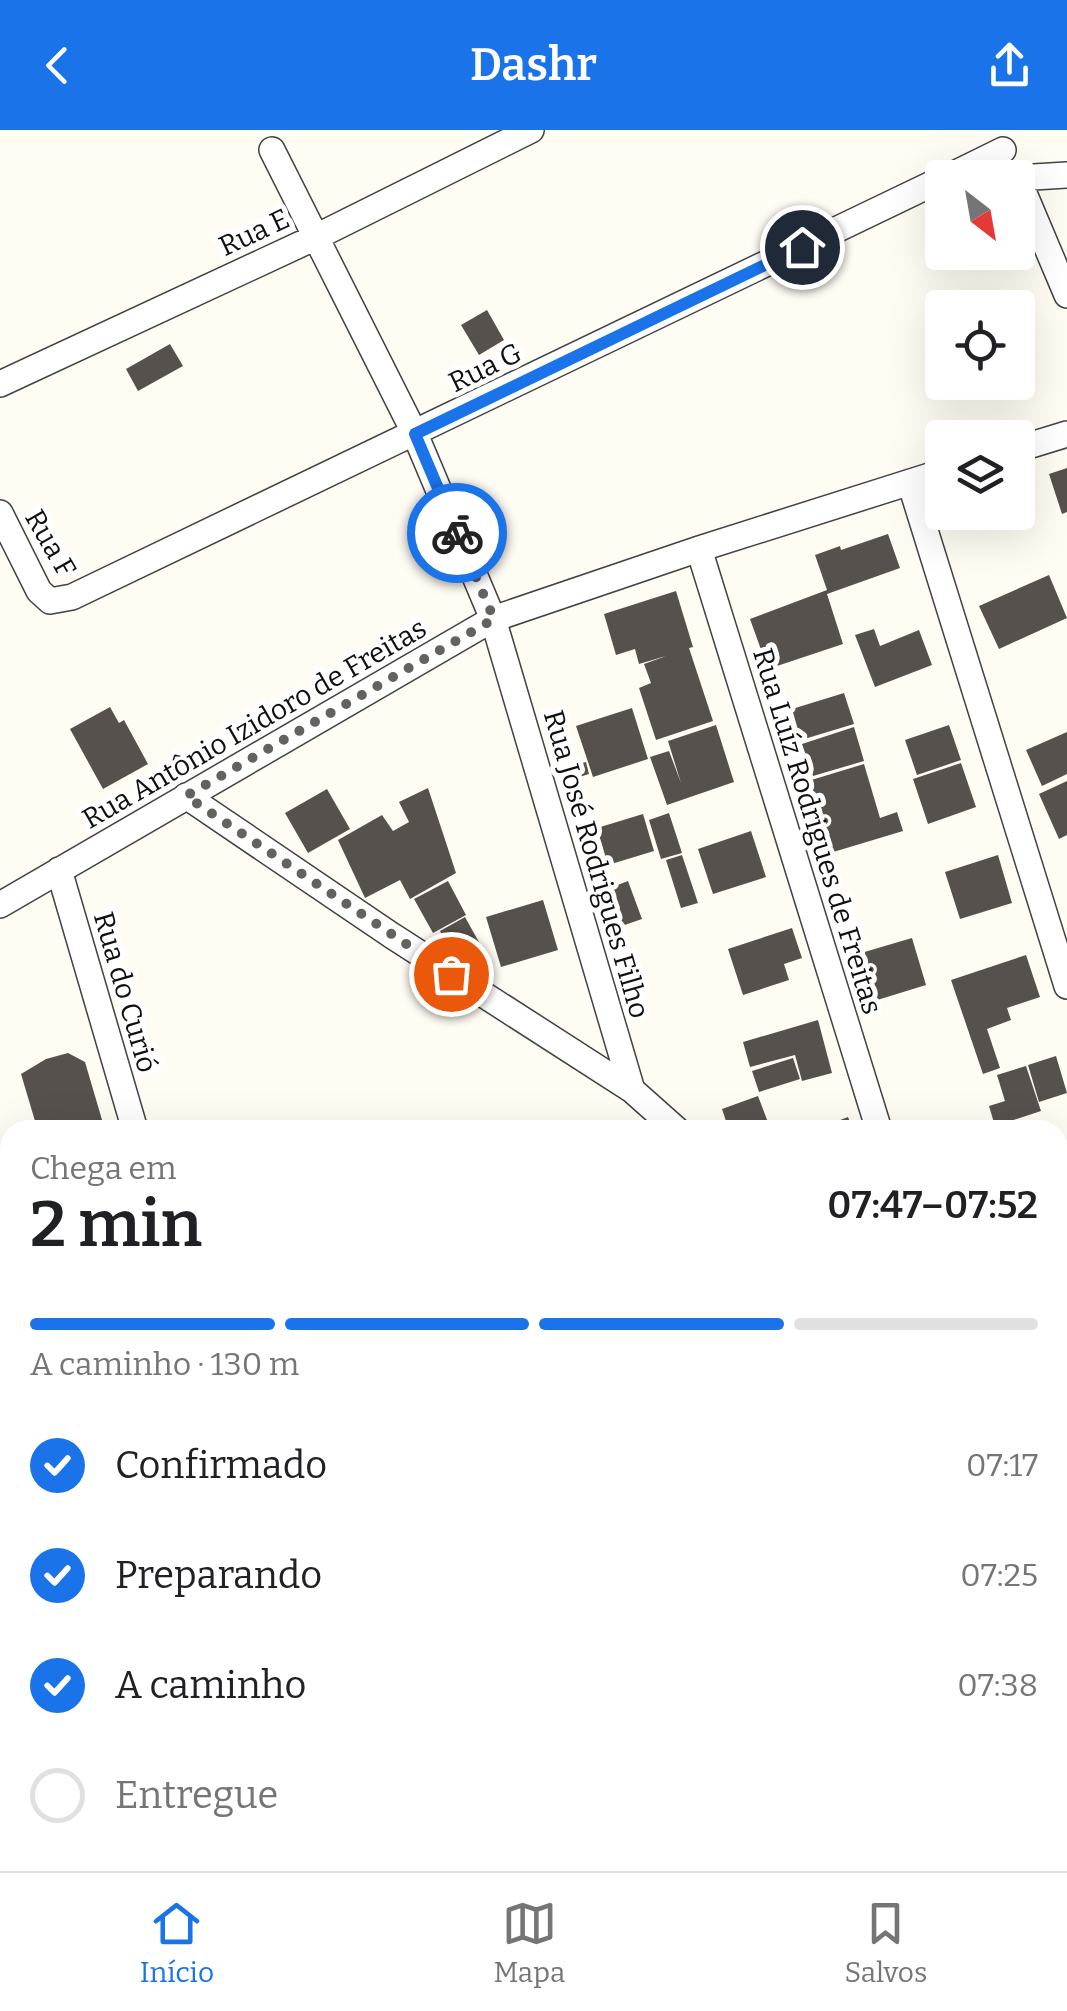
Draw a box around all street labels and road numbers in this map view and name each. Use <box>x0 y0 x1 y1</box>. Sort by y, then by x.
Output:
street label: Rua E <box>214 202 295 263</box>
street label: Rua G <box>443 336 527 399</box>
street label: Rua F <box>18 504 83 583</box>
street label: Rua Antônio Izidoro de Freitas <box>77 611 432 836</box>
street label: Rua Luíz Rodrigues de Freitas <box>746 644 889 1018</box>
street label: Rua José Rodrigues Filho <box>537 706 656 1022</box>
street label: Rua do Curió <box>87 908 164 1076</box>

